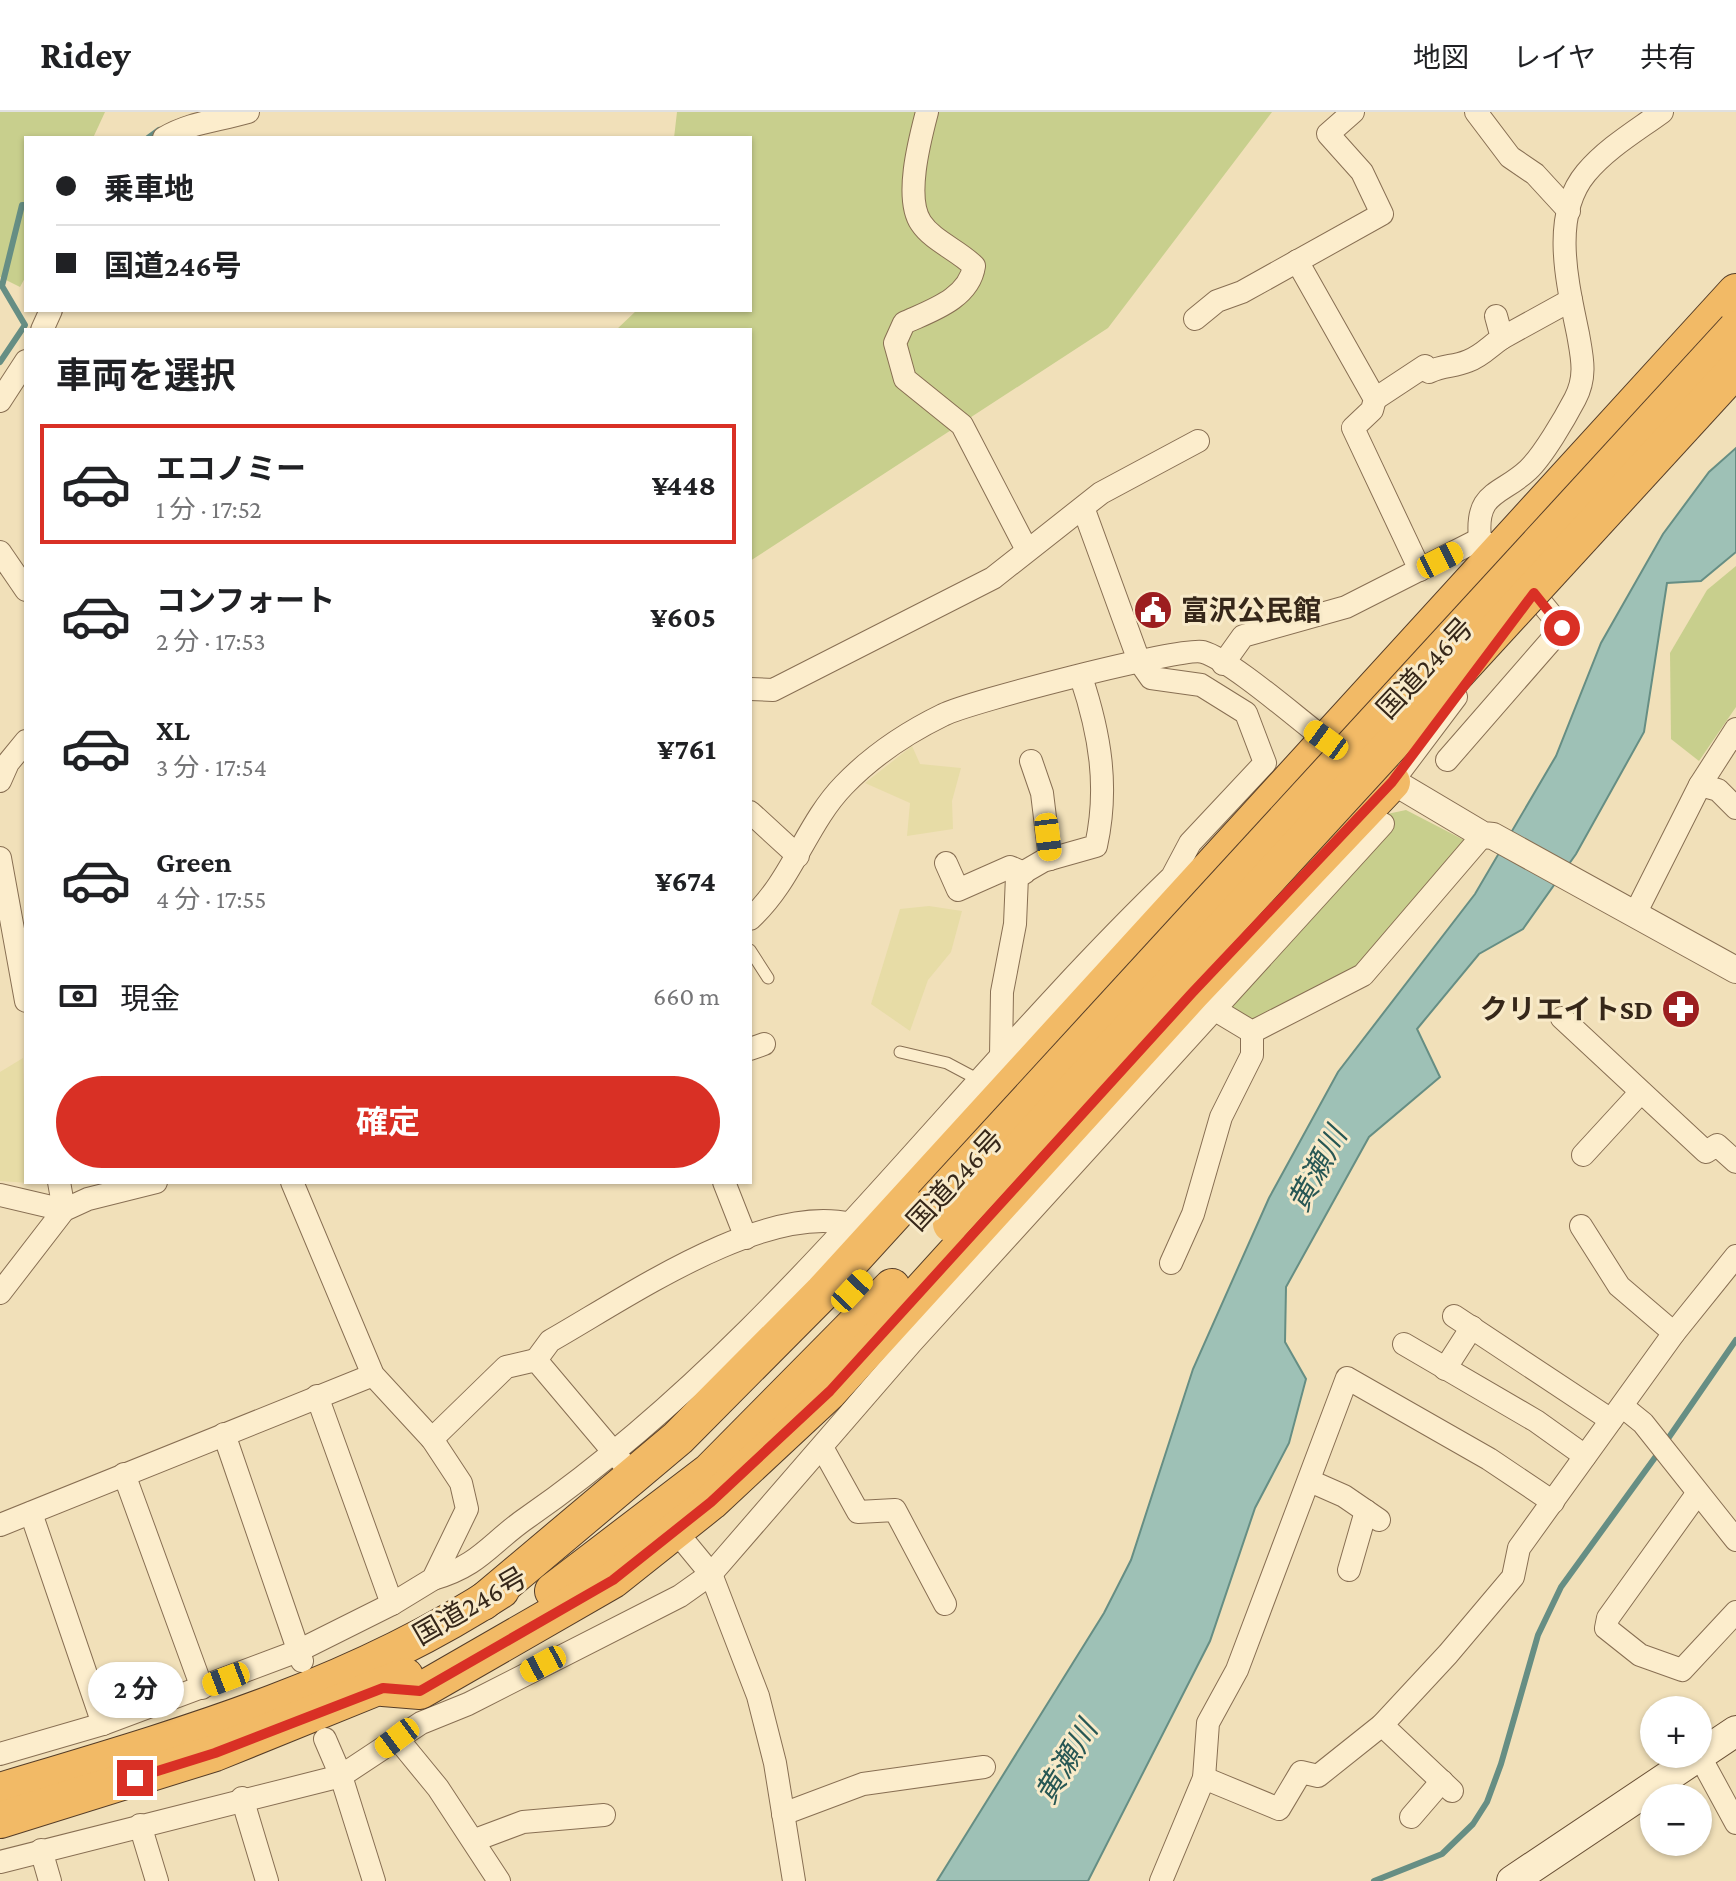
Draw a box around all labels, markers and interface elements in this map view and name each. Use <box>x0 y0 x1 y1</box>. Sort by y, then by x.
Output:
text: Ridey <box>40 34 131 76</box>
text: 地図 <box>1413 42 1469 73</box>
text: レイヤ <box>1513 42 1596 73</box>
text: 共有 <box>1640 42 1696 73</box>
text: 乗車地 <box>104 172 194 205</box>
text: 国道246号 <box>104 249 242 282</box>
text: 車両を選択 <box>56 356 236 396</box>
icon: car <box>60 448 132 520</box>
text: エコノミー <box>156 452 306 485</box>
text: ¥448 <box>652 468 716 501</box>
text: 1 分 · 17:52 <box>156 495 262 524</box>
car <box>1413 538 1467 582</box>
icon: car <box>60 580 132 652</box>
text: コンフォート <box>156 584 335 617</box>
public building icon: 富沢公民館 <box>1132 589 1174 631</box>
place label: 富沢公民館 <box>1181 595 1321 626</box>
text: ¥605 <box>650 600 716 633</box>
route start <box>1544 610 1580 646</box>
street label: 国道246号 <box>1371 611 1479 725</box>
text: 2 分 · 17:53 <box>156 627 266 656</box>
icon: car <box>60 712 132 784</box>
text: XL <box>156 713 190 746</box>
car <box>1300 716 1352 764</box>
text: ¥761 <box>657 732 716 765</box>
text: 3 分 · 17:54 <box>156 753 267 782</box>
car <box>1033 812 1063 862</box>
icon: car <box>60 844 132 916</box>
text: Green <box>156 845 232 878</box>
text: ¥674 <box>655 864 716 897</box>
text: 4 分 · 17:55 <box>156 885 267 914</box>
icon: cash <box>56 974 100 1018</box>
text: 現金 <box>120 982 180 1015</box>
text: 660 m <box>653 982 720 1011</box>
pharmacy icon: クリエイトSD <box>1660 988 1702 1030</box>
place label: クリエイトSD <box>1480 994 1653 1025</box>
button: 確定 <box>56 1076 720 1168</box>
water label: 黄瀬川 <box>1281 1119 1354 1216</box>
street label: 国道246号 <box>901 1123 1009 1237</box>
car <box>827 1265 877 1317</box>
street label: 国道246号 <box>408 1561 532 1651</box>
car <box>516 1642 570 1686</box>
car <box>199 1659 253 1699</box>
callout: 2 分 <box>87 1662 183 1718</box>
text: 2 分 <box>114 1675 158 1704</box>
map controls <box>1640 1696 1712 1856</box>
button: + <box>1640 1696 1712 1768</box>
water label: 黄瀬川 <box>1029 1712 1105 1809</box>
car <box>371 1714 423 1762</box>
route end <box>117 1760 153 1796</box>
button: − <box>1640 1784 1712 1856</box>

